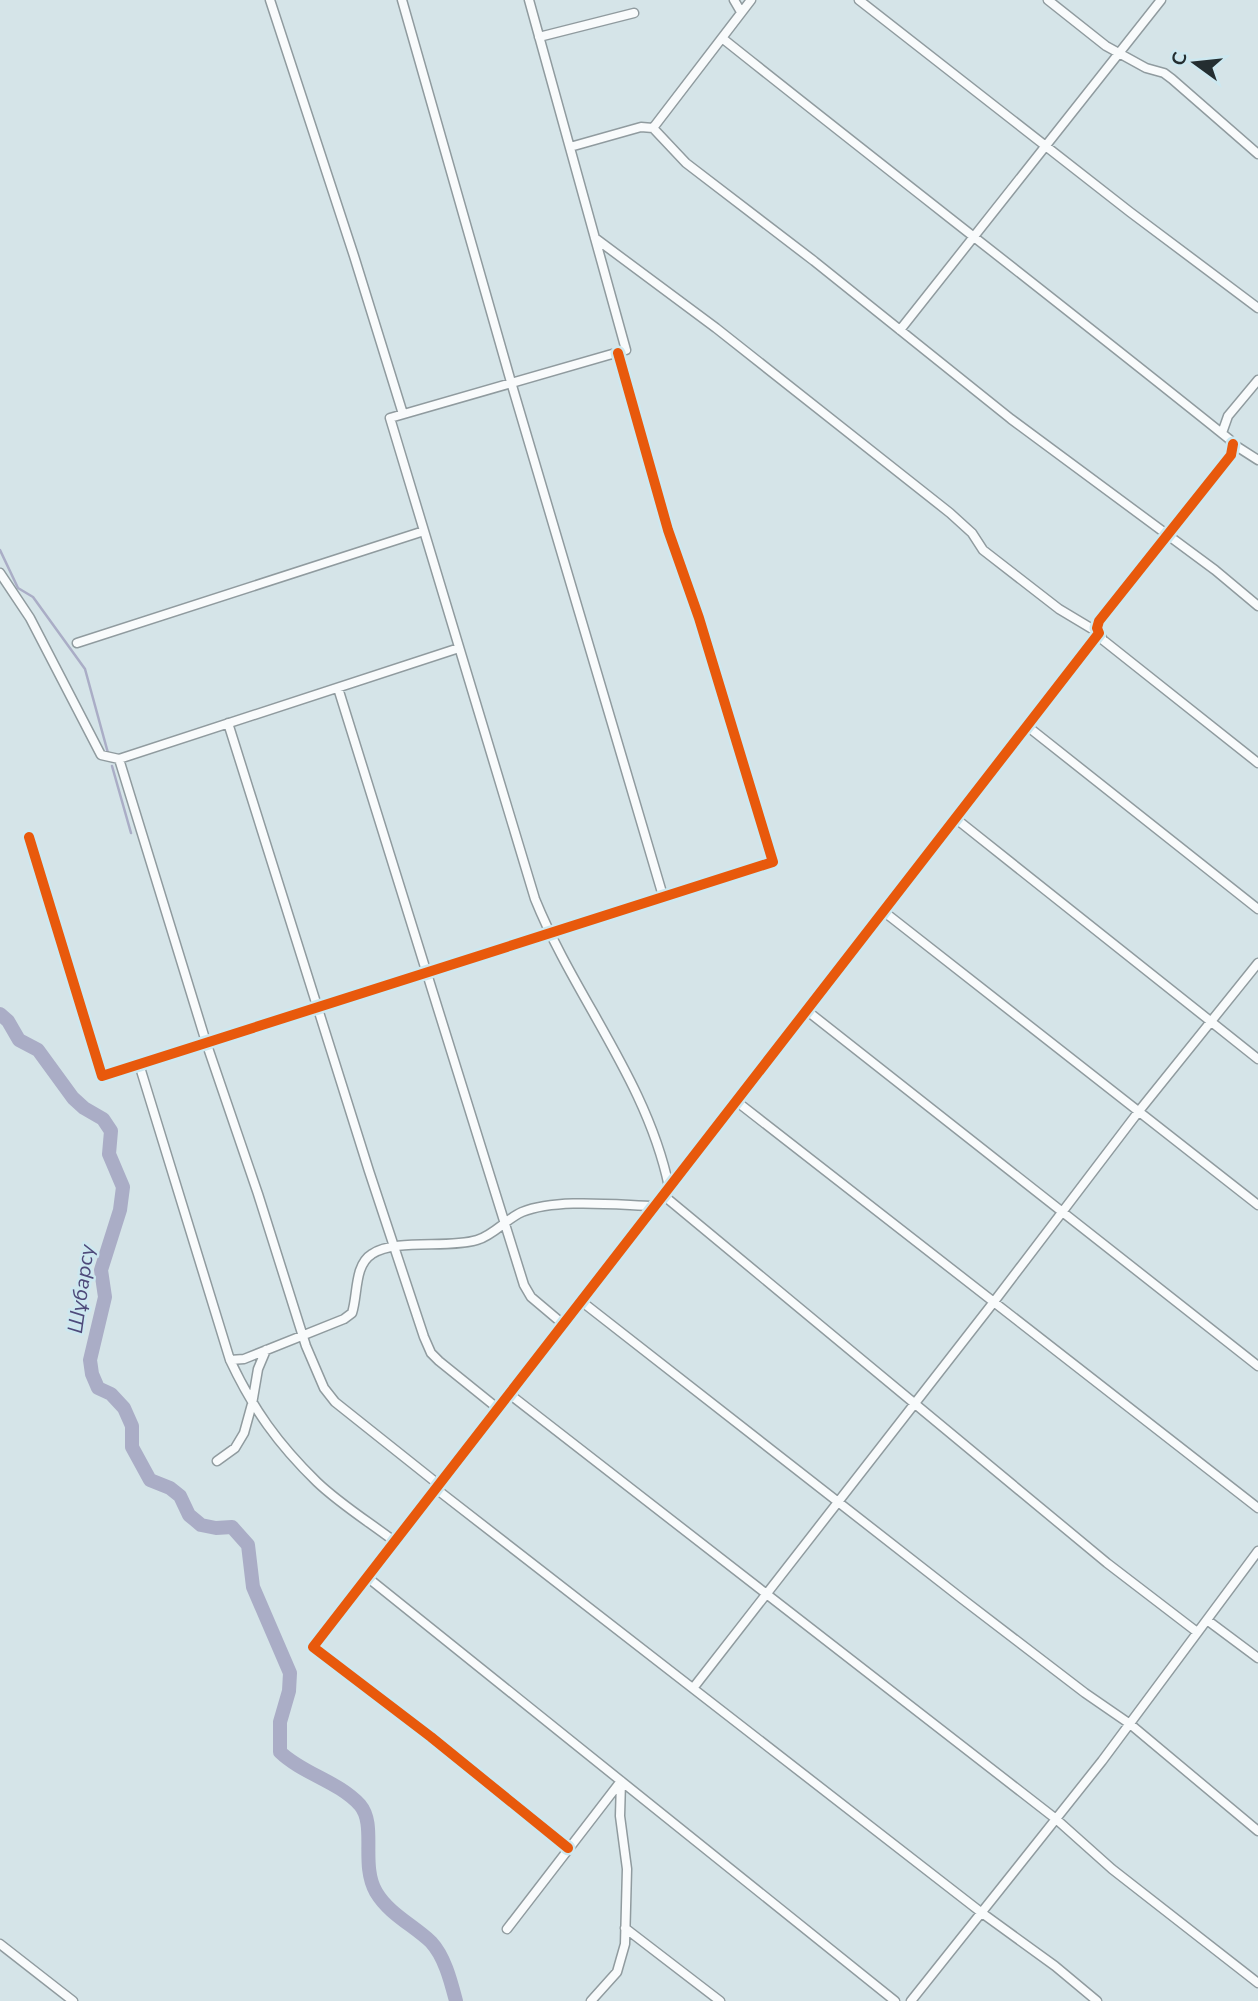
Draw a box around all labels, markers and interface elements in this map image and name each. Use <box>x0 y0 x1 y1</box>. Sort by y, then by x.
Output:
north arrow <box>1160 28 1230 98</box>
text: С <box>1165 49 1194 68</box>
water label: Шұбарсу <box>61 1242 101 1335</box>

